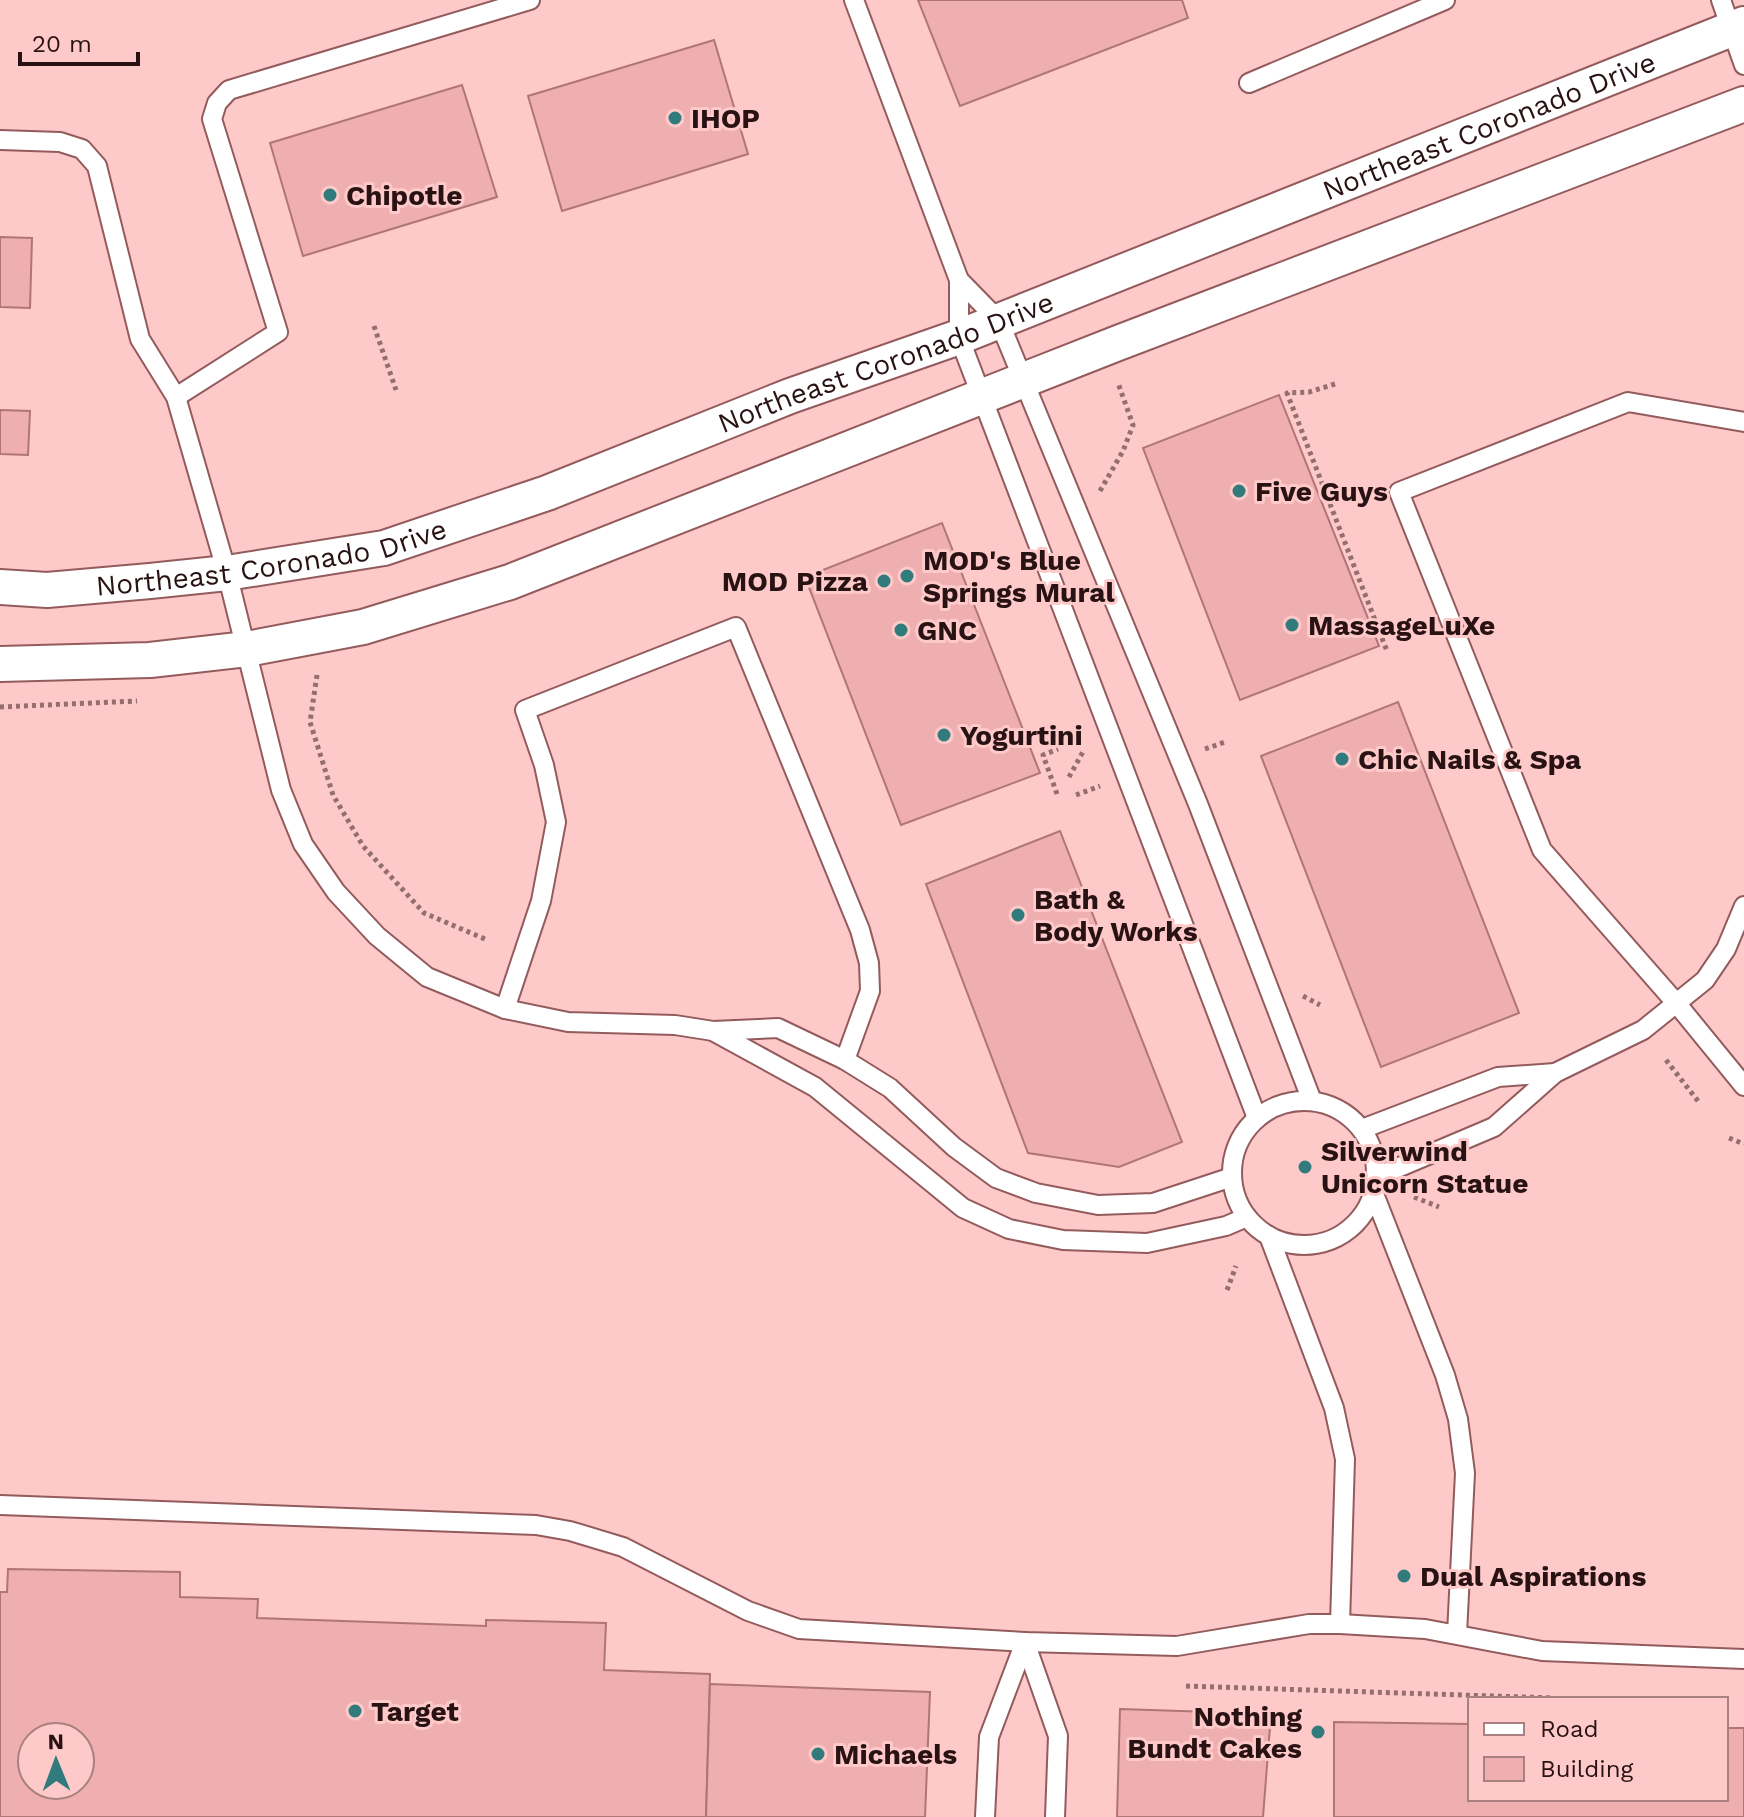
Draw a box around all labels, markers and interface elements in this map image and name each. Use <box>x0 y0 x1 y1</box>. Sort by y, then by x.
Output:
scale bar <box>20 16 138 66</box>
text: 20 m <box>32 30 92 58</box>
street label: Northeast Coronado Drive <box>1318 45 1660 207</box>
place label: IHOP <box>691 102 760 135</box>
marker: IHOP <box>666 109 684 127</box>
place label: Chipotle <box>346 179 462 212</box>
marker: Chipotle <box>321 186 339 204</box>
street label: Northeast Coronado Drive <box>713 285 1058 440</box>
place label: Five Guys <box>1255 475 1388 508</box>
marker: Five Guys <box>1230 482 1248 500</box>
street label: Northeast Coronado Drive <box>95 512 451 603</box>
place label: MOD's Blue Springs Mural <box>923 544 1116 609</box>
place label: MOD Pizza <box>722 565 869 598</box>
marker: MOD's Blue Springs Mural <box>898 567 916 585</box>
marker: MOD Pizza <box>875 572 893 590</box>
place label: MassageLuXe <box>1308 609 1495 642</box>
place label: GNC <box>917 614 977 647</box>
marker: MassageLuXe <box>1283 616 1301 634</box>
marker: GNC <box>892 621 910 639</box>
place label: Yogurtini <box>960 719 1083 752</box>
marker: Yogurtini <box>935 726 953 744</box>
place label: Chic Nails & Spa <box>1358 743 1582 776</box>
marker: Chic Nails & Spa <box>1333 750 1351 768</box>
place label: Bath & Body Works <box>1034 883 1198 948</box>
marker: Bath & Body Works <box>1009 906 1027 924</box>
place label: Silverwind Unicorn Statue <box>1321 1135 1528 1200</box>
marker: Silverwind Unicorn Statue <box>1296 1158 1314 1176</box>
place label: Dual Aspirations <box>1420 1560 1646 1593</box>
marker: Dual Aspirations <box>1395 1567 1413 1585</box>
place label: Target <box>371 1695 459 1728</box>
legend <box>1468 1697 1728 1801</box>
place label: Nothing Bundt Cakes <box>1127 1700 1302 1765</box>
marker: Target <box>346 1702 364 1720</box>
text: Road <box>1540 1715 1599 1743</box>
north arrow <box>16 1721 96 1801</box>
marker: Nothing Bundt Cakes <box>1309 1723 1327 1741</box>
text: N <box>47 1729 64 1754</box>
place label: Michaels <box>834 1738 957 1771</box>
marker: Michaels <box>809 1745 827 1763</box>
text: Building <box>1540 1755 1633 1783</box>

